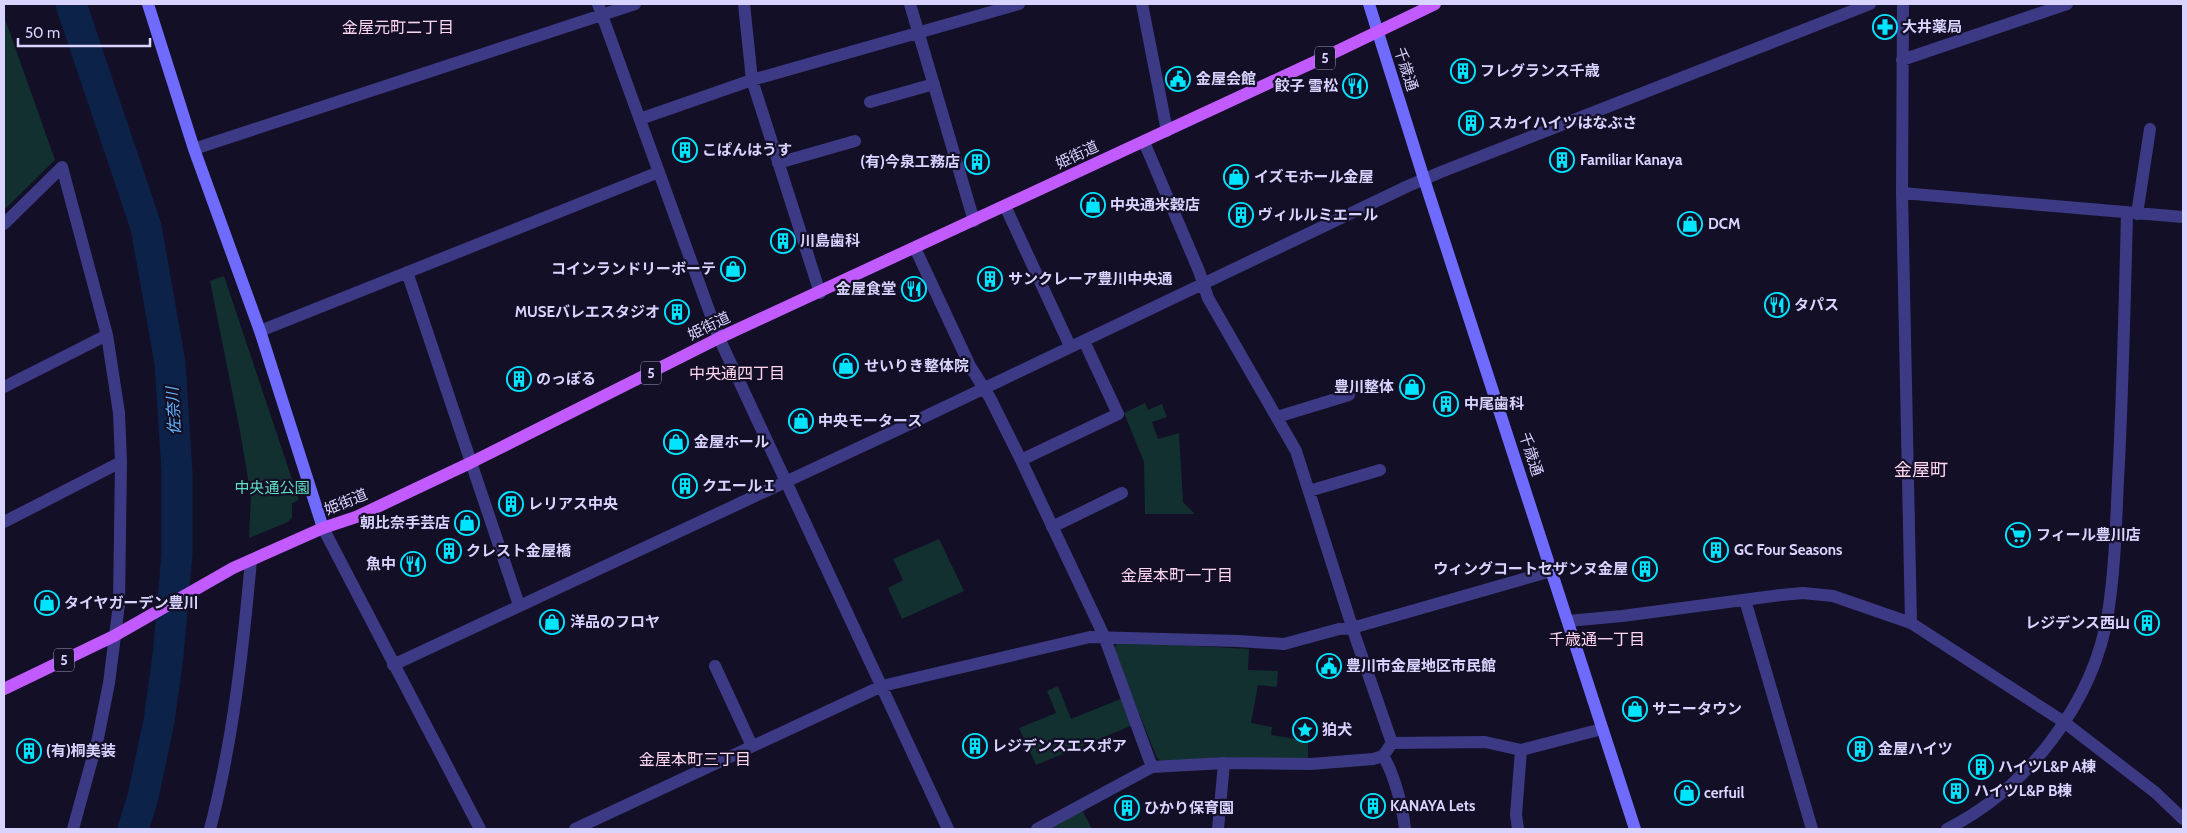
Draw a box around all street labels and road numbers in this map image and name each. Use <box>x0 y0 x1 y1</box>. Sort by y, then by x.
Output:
street label: 千歳通 <box>1390 45 1422 93</box>
road number: 5 <box>1315 46 1335 70</box>
street label: 姫街道 <box>1053 137 1101 173</box>
street label: 姫街道 <box>685 308 733 344</box>
road number: 5 <box>641 362 661 384</box>
street label: 千歳通 <box>1515 430 1547 478</box>
street label: 姫街道 <box>322 485 370 519</box>
road number: 5 <box>54 648 74 672</box>

